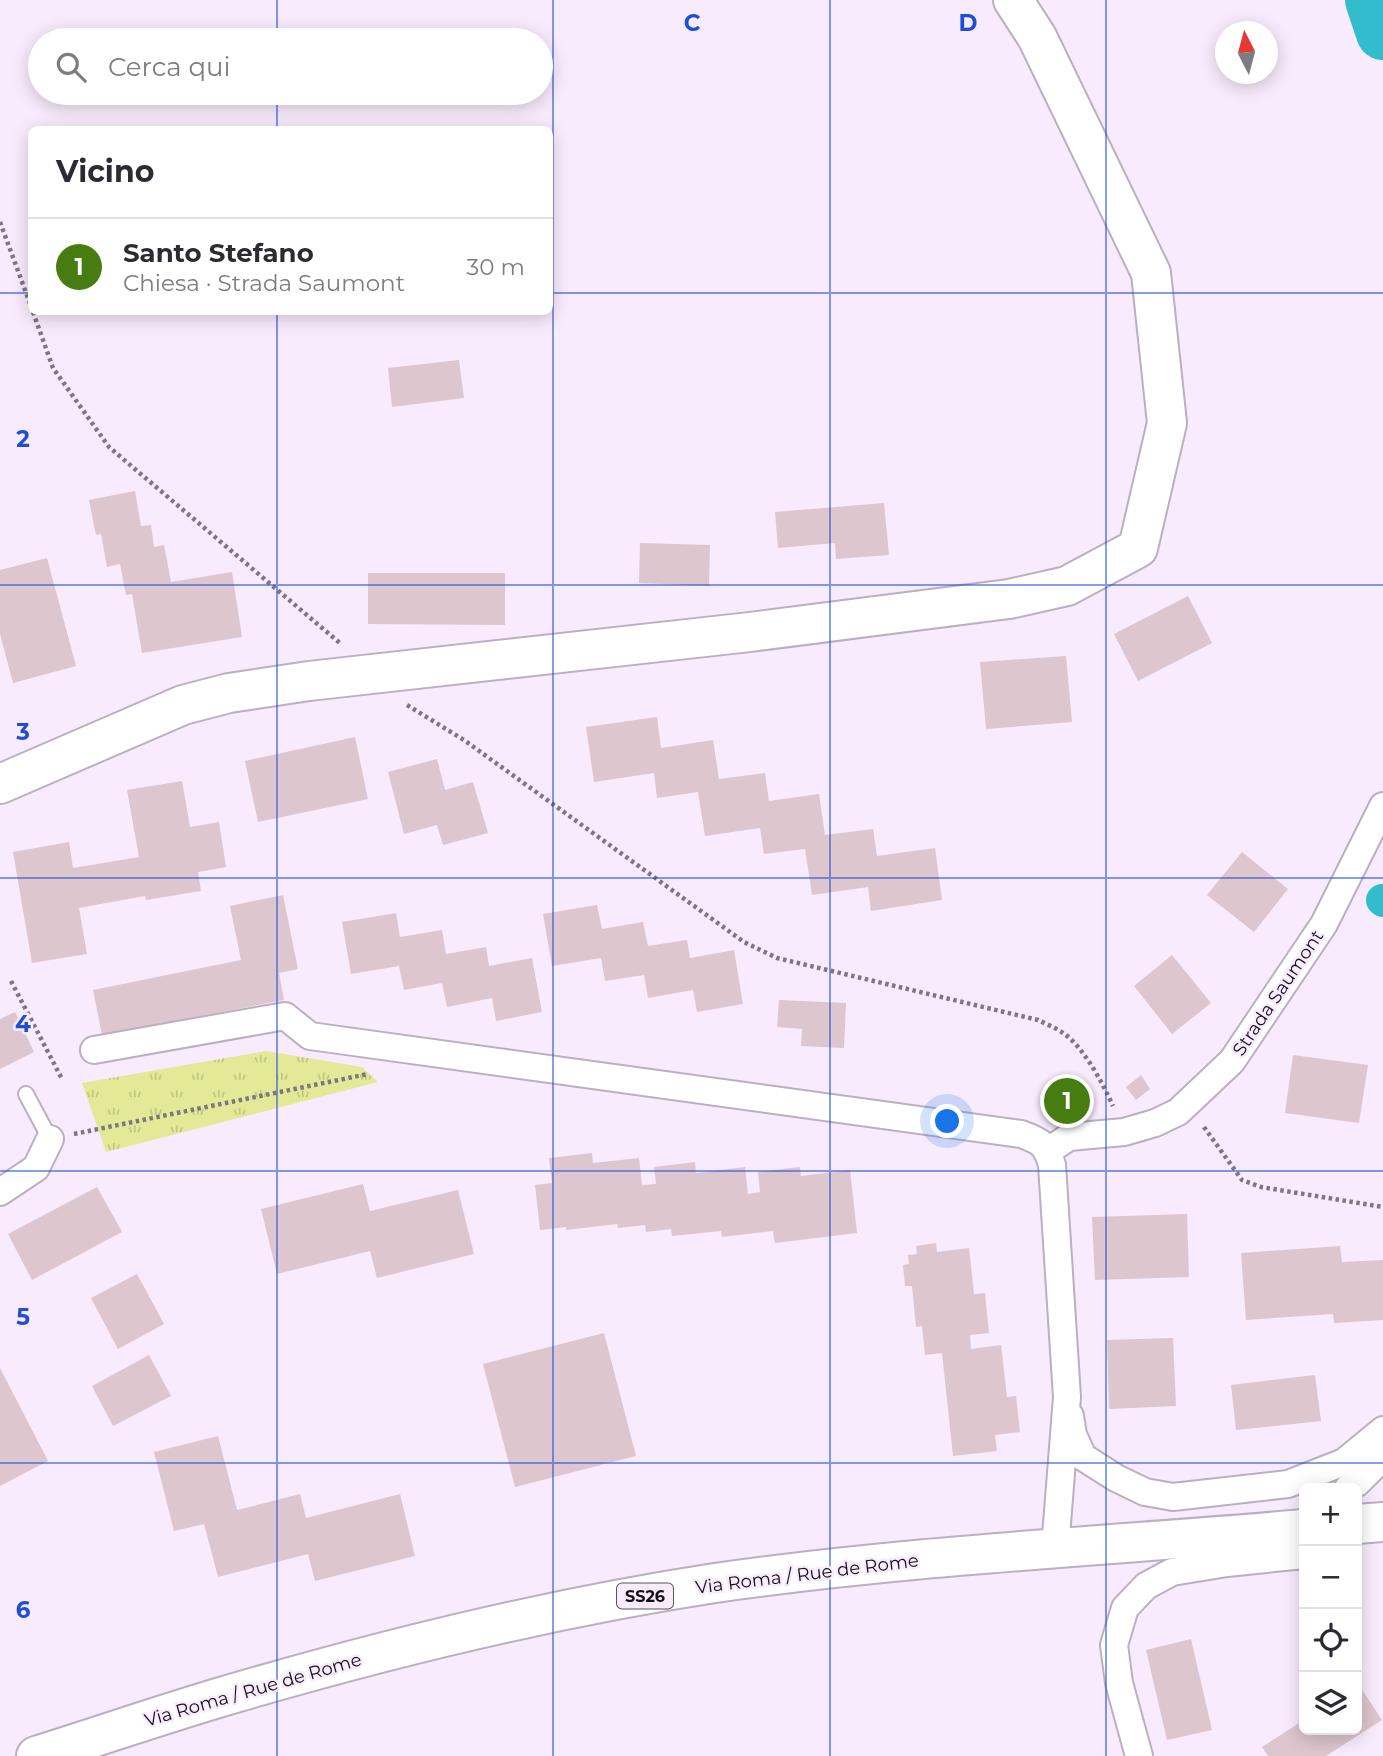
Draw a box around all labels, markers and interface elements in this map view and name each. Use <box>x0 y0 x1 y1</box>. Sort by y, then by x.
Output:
text: C <box>684 9 701 37</box>
text: D <box>959 9 978 37</box>
north arrow <box>1215 21 1278 84</box>
search box <box>28 28 553 105</box>
icon: search <box>52 48 90 86</box>
text: Cerca qui <box>108 51 231 83</box>
text: Vicino <box>56 153 154 190</box>
text: Santo Stefano <box>123 237 314 269</box>
text: 1 <box>74 253 84 281</box>
text: 30 m <box>466 253 525 281</box>
text: Chiesa · Strada Saumont <box>123 269 405 297</box>
text: 2 <box>16 425 30 453</box>
text: 3 <box>15 718 30 746</box>
street label: Strada Saumont <box>1228 926 1328 1060</box>
text: 4 <box>15 1010 31 1038</box>
pin: 1 <box>1044 1075 1090 1127</box>
your location <box>930 1104 964 1138</box>
text: 5 <box>16 1303 30 1331</box>
map controls <box>1299 1483 1362 1735</box>
button: + <box>1299 1483 1362 1546</box>
button: − <box>1299 1546 1362 1609</box>
street label: Via Roma / Rue de Rome <box>694 1549 920 1599</box>
road number: SS26 <box>617 1584 673 1608</box>
text: 6 <box>16 1596 31 1624</box>
button: locate <box>1299 1609 1362 1672</box>
street label: Via Roma / Rue de Rome <box>142 1648 364 1732</box>
button: layers <box>1299 1672 1362 1735</box>

